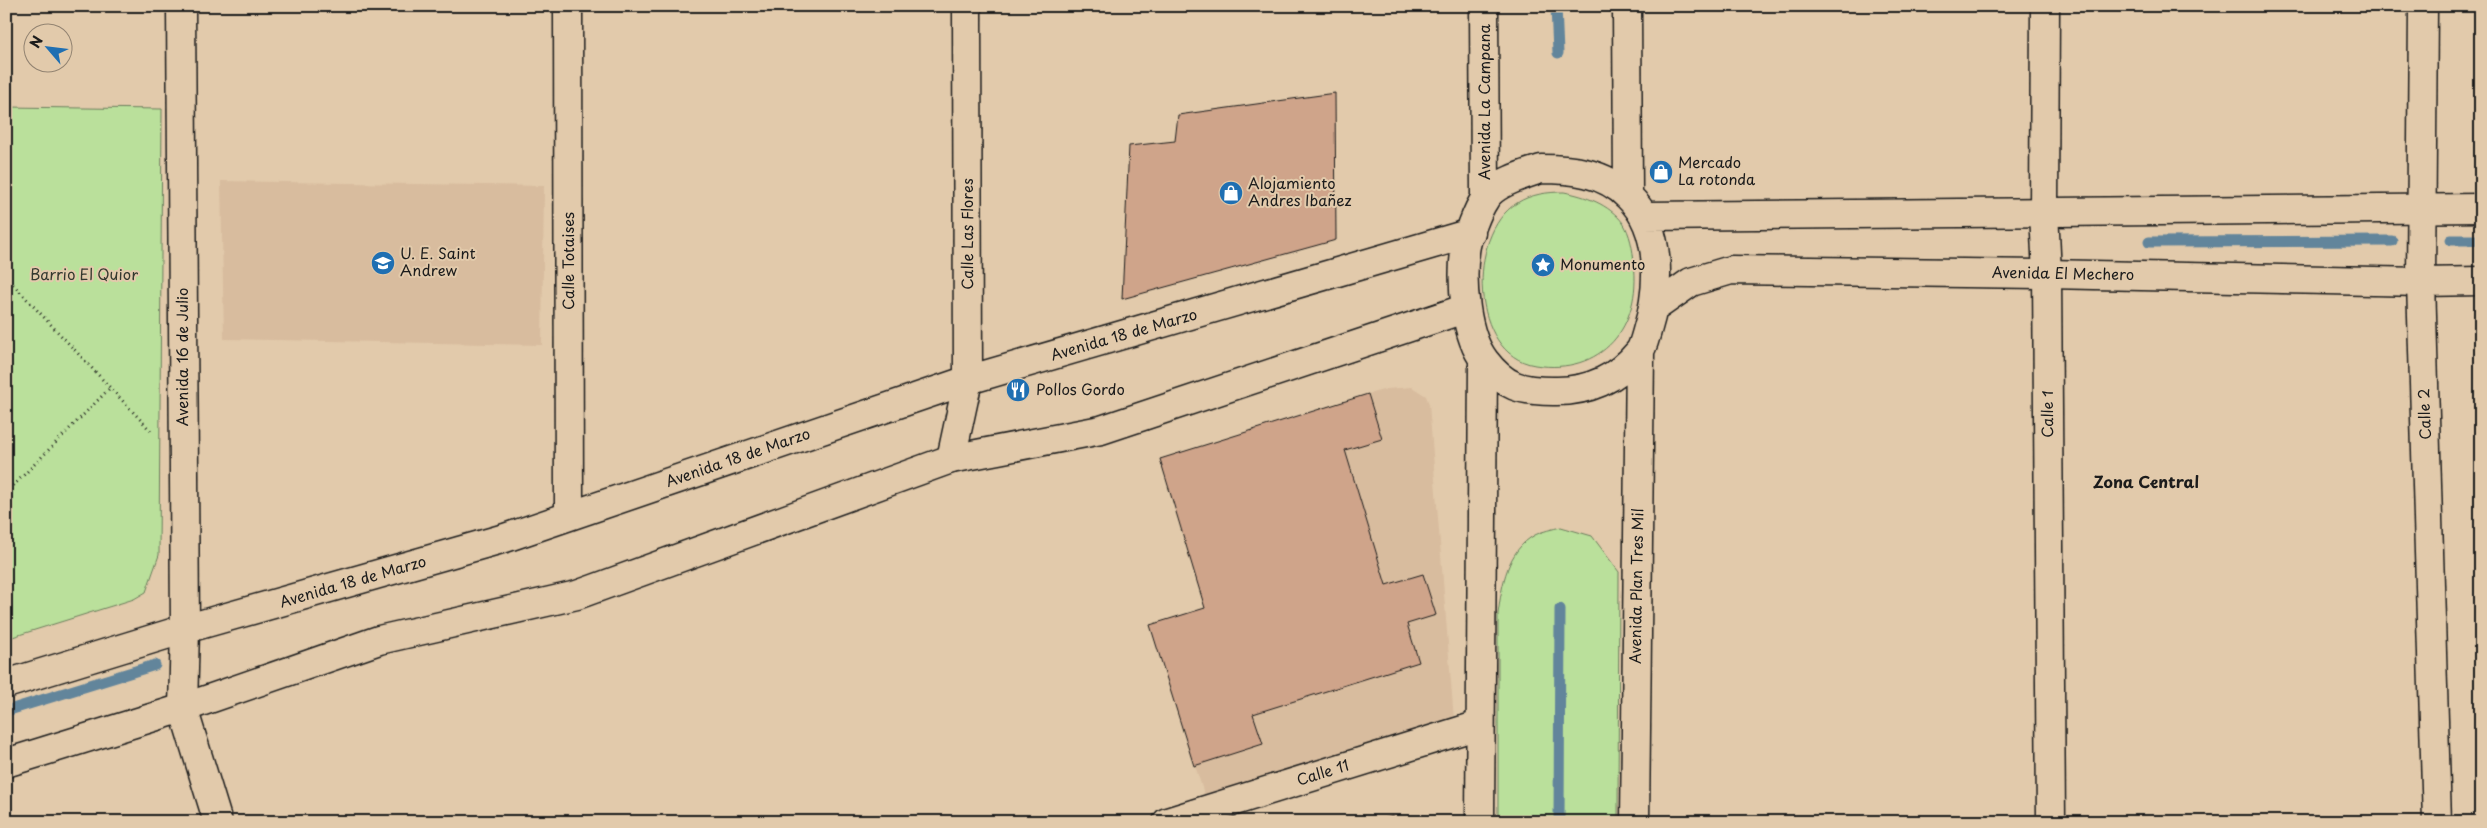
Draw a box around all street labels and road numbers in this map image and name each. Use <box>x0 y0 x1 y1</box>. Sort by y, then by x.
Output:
street label: Avenida La Campana <box>1472 24 1495 180</box>
street label: Calle Las Flores <box>955 178 978 290</box>
street label: Calle Totaises <box>556 212 579 310</box>
street label: Avenida El Mechero <box>1992 260 2134 285</box>
street label: Avenida 16 de Julio <box>170 288 193 426</box>
street label: Avenida 18 de Marzo <box>1048 302 1200 365</box>
street label: Calle 2 <box>2411 388 2436 440</box>
street label: Calle 1 <box>2035 390 2058 438</box>
street label: Avenida 18 de Marzo <box>662 421 813 492</box>
street label: Avenida Plan Tres Mil <box>1623 508 1648 664</box>
street label: Avenida 18 de Marzo <box>277 549 429 612</box>
street label: Calle 11 <box>1293 753 1352 790</box>

